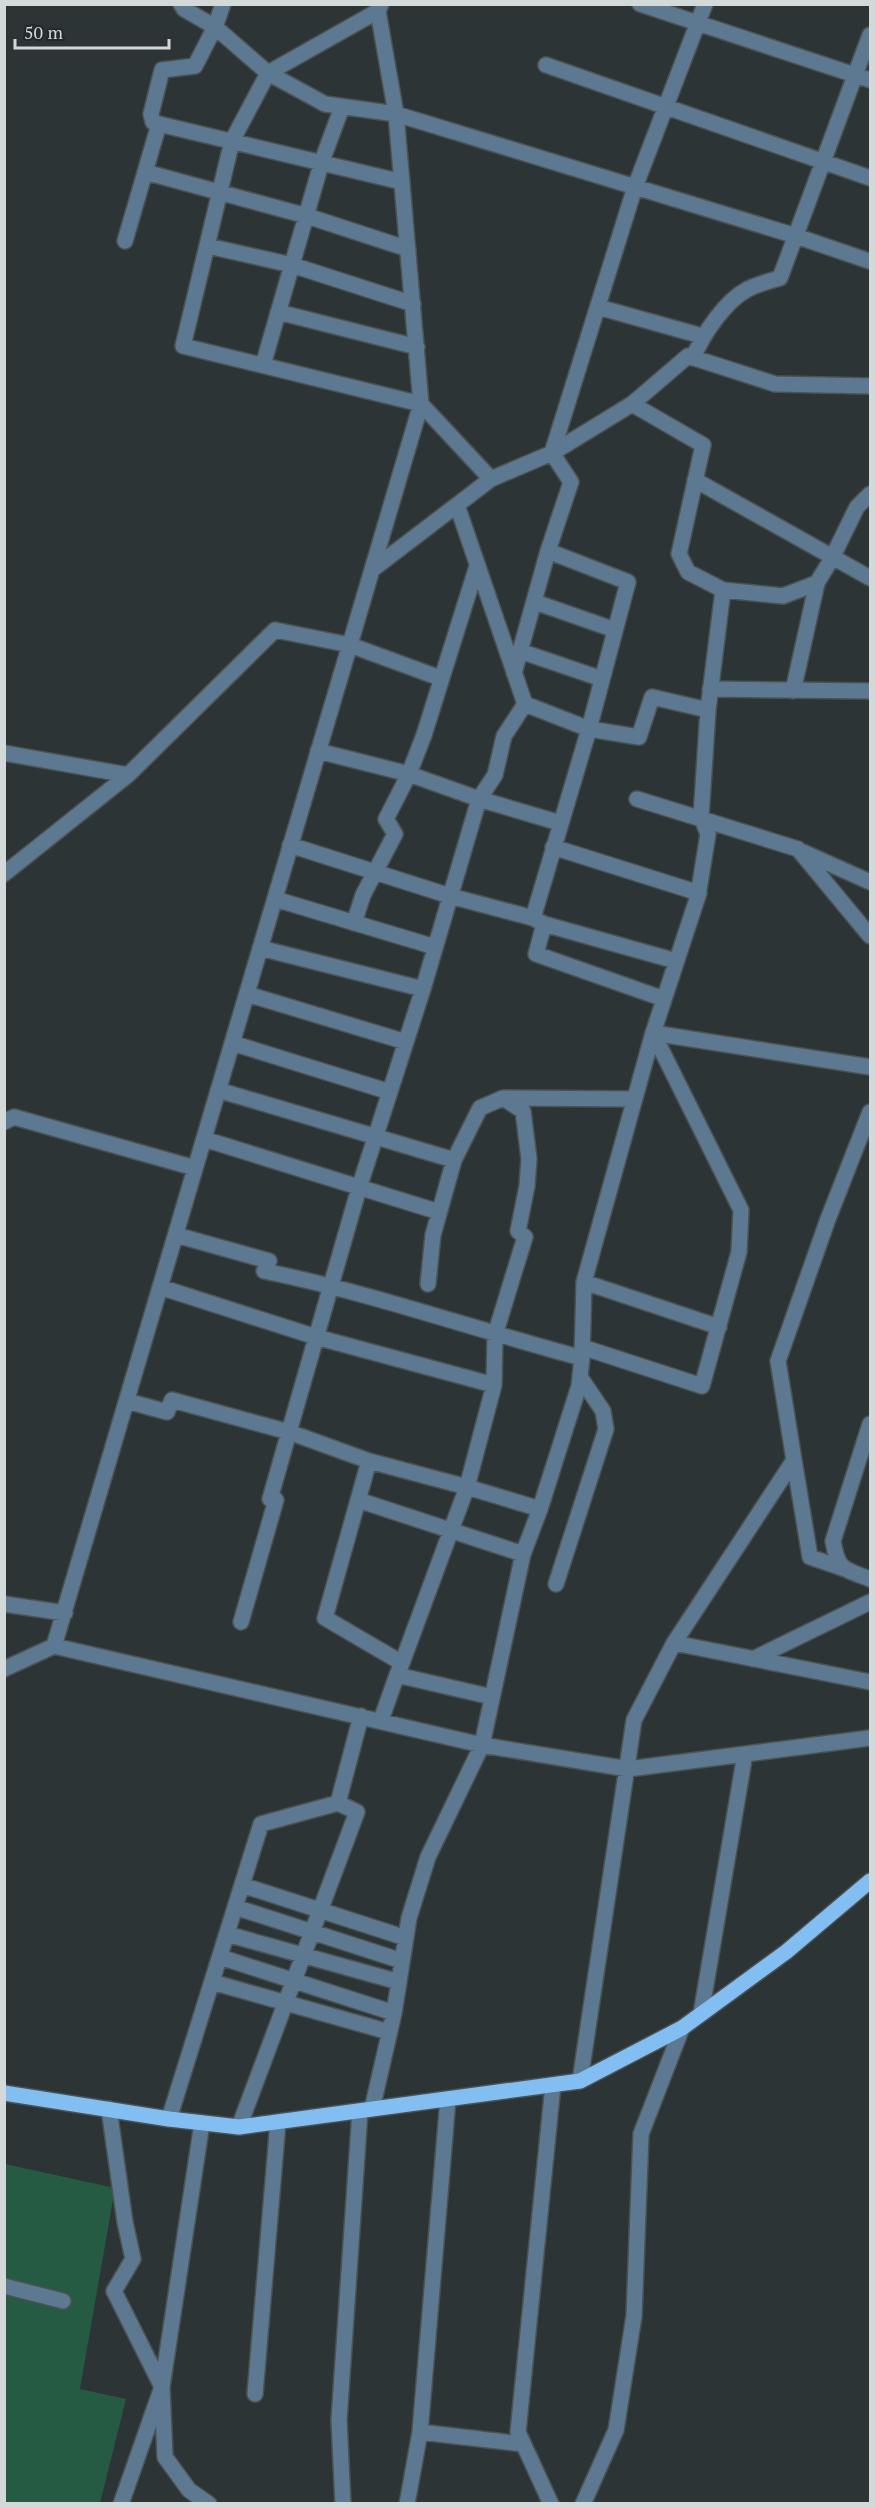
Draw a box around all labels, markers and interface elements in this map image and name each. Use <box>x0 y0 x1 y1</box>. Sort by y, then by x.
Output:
scale bar <box>15 12 170 50</box>
text: 50 m <box>24 20 64 44</box>

